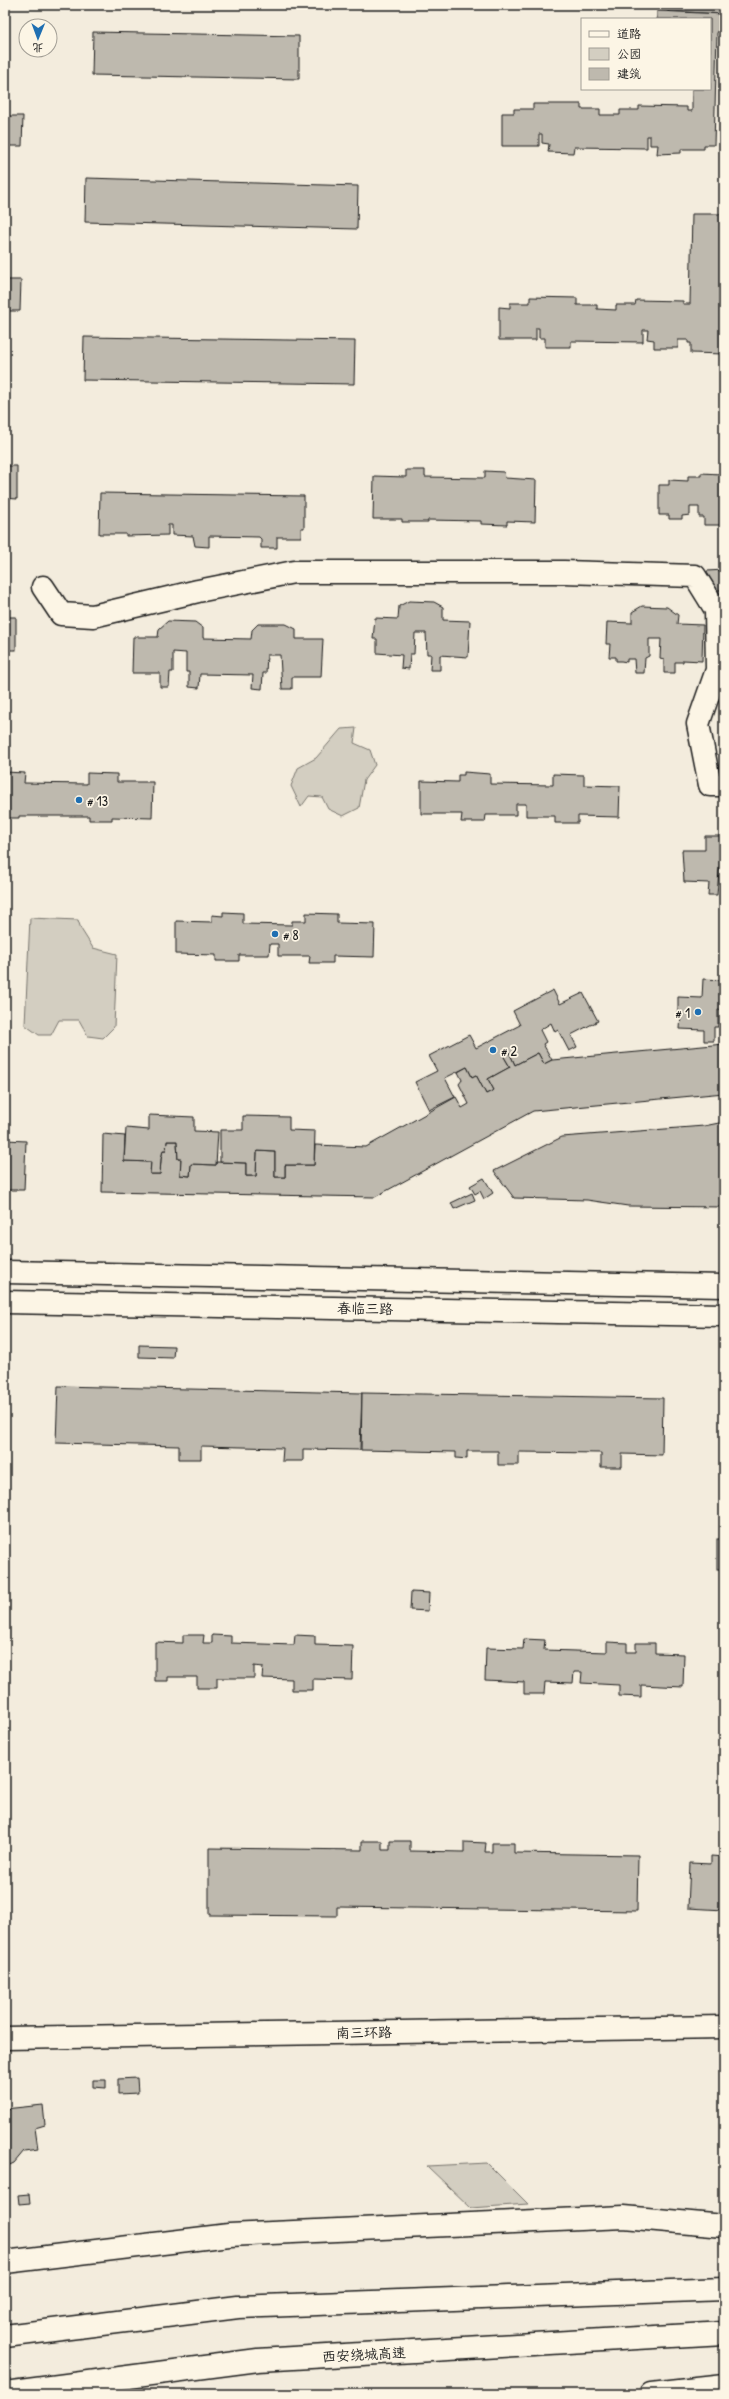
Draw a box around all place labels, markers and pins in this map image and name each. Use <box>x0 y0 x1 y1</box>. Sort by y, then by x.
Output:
place label: # 13 <box>87 791 108 810</box>
marker: # 13 <box>74 795 84 805</box>
place label: # 8 <box>283 925 299 944</box>
marker: # 8 <box>270 929 280 939</box>
place label: # 1 <box>675 1003 690 1022</box>
marker: # 1 <box>693 1007 703 1017</box>
place label: # 2 <box>501 1041 518 1060</box>
marker: # 2 <box>488 1045 498 1055</box>

